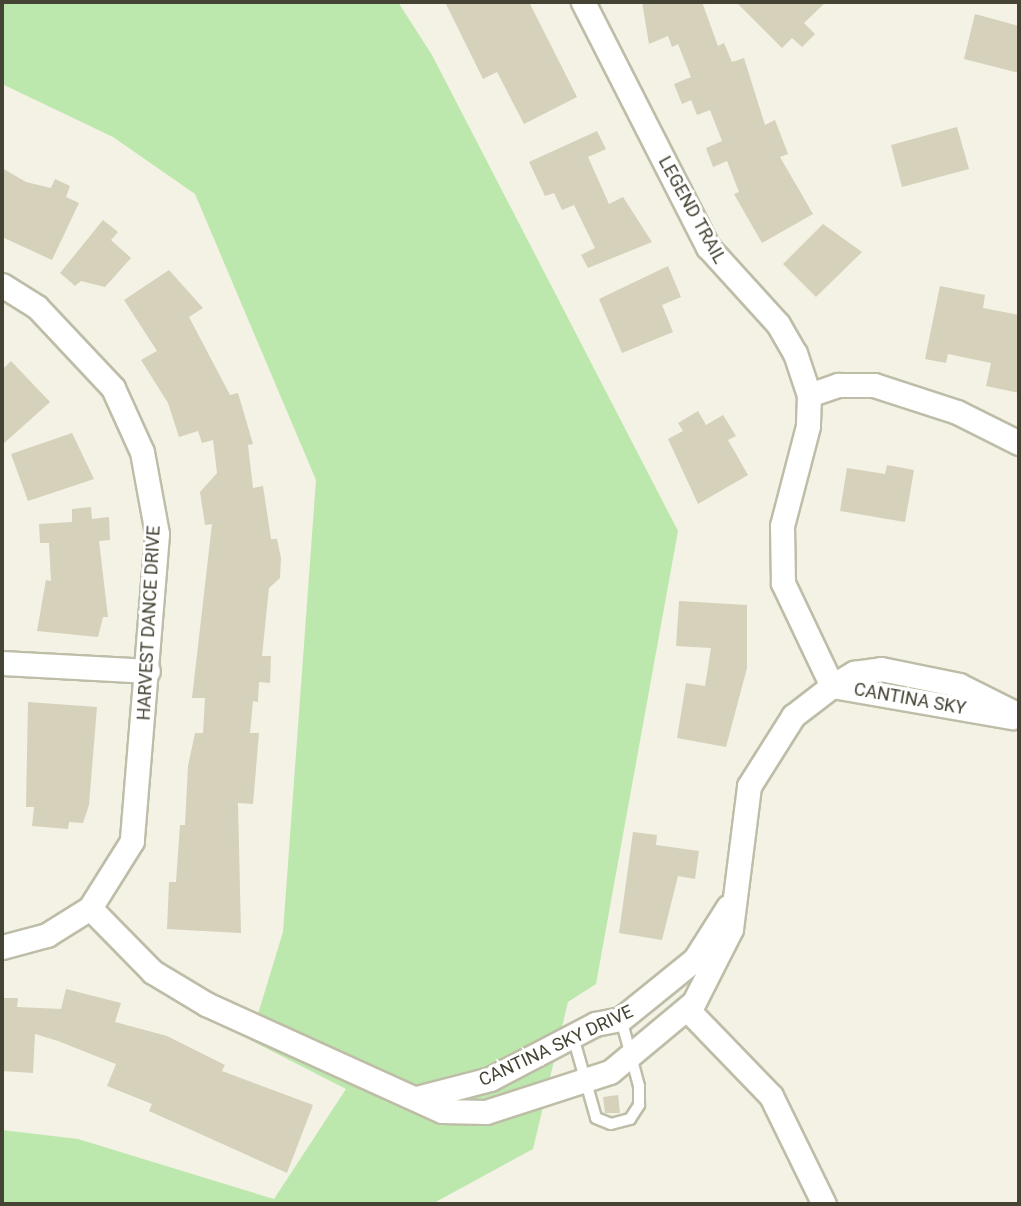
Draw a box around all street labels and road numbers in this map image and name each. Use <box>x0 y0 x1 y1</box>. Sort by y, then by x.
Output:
street label: LEGEND TRAIL <box>654 152 730 268</box>
street label: HARVEST DANCE DRIVE <box>133 525 165 721</box>
street label: CANTINA SKY <box>852 678 968 720</box>
street label: CANTINA SKY DRIVE <box>475 1001 637 1091</box>

